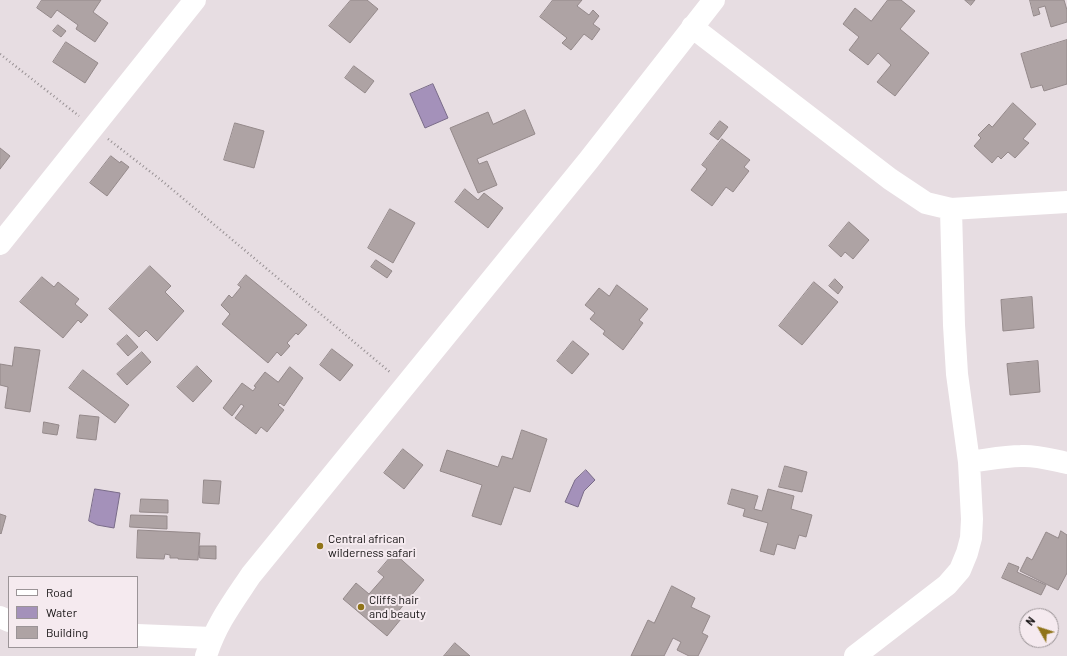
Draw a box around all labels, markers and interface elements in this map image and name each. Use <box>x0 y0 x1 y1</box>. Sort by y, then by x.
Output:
place label: Central african wilderness safari <box>328 532 416 560</box>
marker: Central african wilderness safari <box>315 541 325 551</box>
legend <box>8 576 138 648</box>
text: Road <box>46 585 73 599</box>
place label: Cliffs hair and beauty <box>369 593 426 621</box>
marker: Cliffs hair and beauty <box>356 602 366 612</box>
text: Water <box>46 605 77 619</box>
north arrow <box>1019 608 1059 648</box>
text: N <box>1023 614 1037 628</box>
text: Building <box>46 625 88 639</box>

